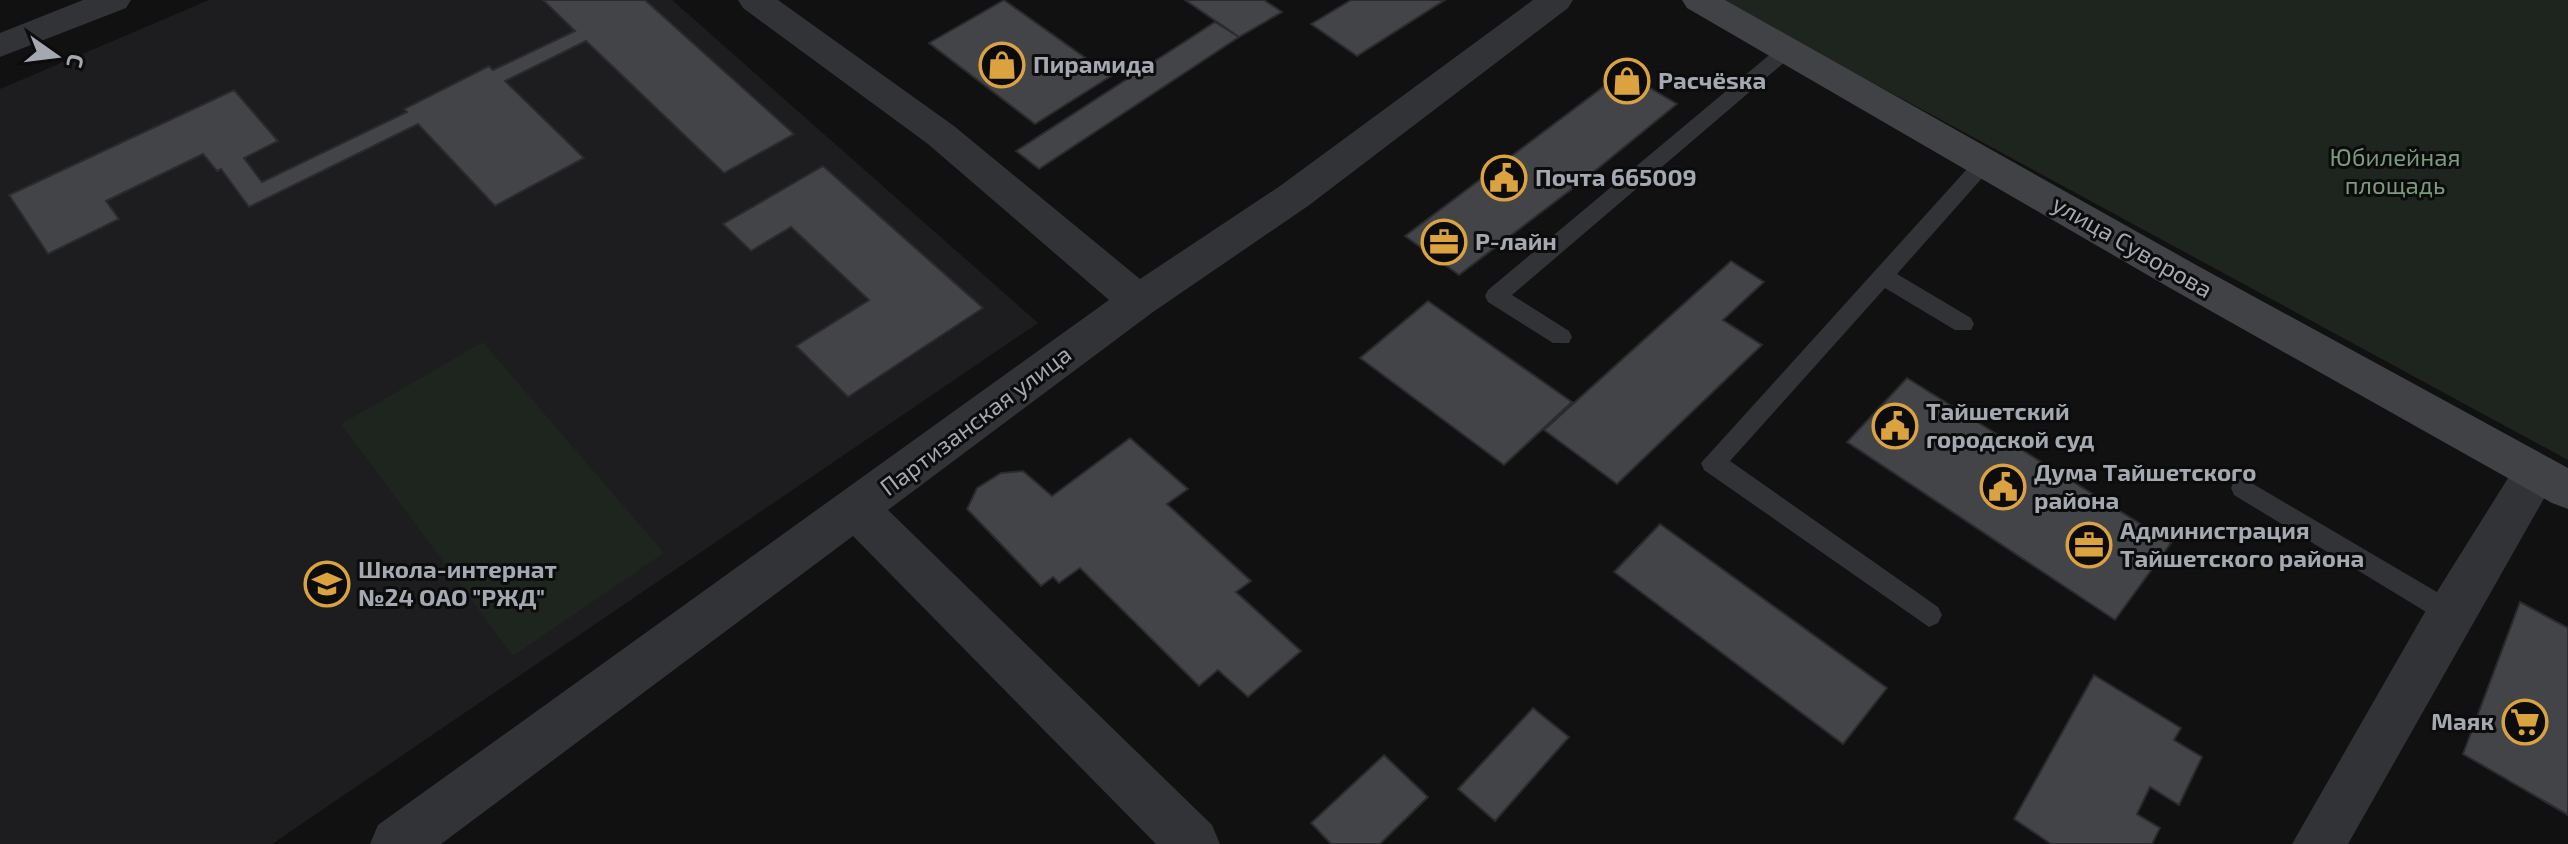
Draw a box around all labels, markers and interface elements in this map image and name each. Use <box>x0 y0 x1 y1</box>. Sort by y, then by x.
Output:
north arrow <box>16 16 96 96</box>
shop icon: Пирамида <box>978 41 1026 89</box>
place label: Пирамида <box>1033 49 1155 78</box>
text: С <box>62 52 91 71</box>
shop icon: Расчёsка <box>1603 57 1651 105</box>
place label: Расчёsка <box>1658 65 1766 94</box>
park label: Юбилейная площадь <box>2330 142 2460 199</box>
public building icon: Почта 665009 <box>1480 154 1528 202</box>
place label: Почта 665009 <box>1535 162 1697 191</box>
street label: улица Суворова <box>2047 188 2218 304</box>
office icon: Р-лайн <box>1420 218 1468 266</box>
place label: Р-лайн <box>1475 226 1557 255</box>
street label: Партизанская улица <box>874 339 1077 502</box>
place label: Тайшетский городской суд <box>1926 396 2094 453</box>
public building icon: Тайшетский городской суд <box>1871 402 1919 450</box>
place label: Дума Тайшетского района <box>2034 457 2256 514</box>
public building icon: Дума Тайшетского района <box>1979 463 2027 511</box>
place label: Администрация Тайшетского района <box>2120 515 2364 572</box>
office icon: Администрация Тайшетского района <box>2065 521 2113 569</box>
place label: Школа-интернат №24 ОАО "РЖД" <box>358 554 557 611</box>
school or university icon: Школа-интернат №24 ОАО "РЖД" <box>303 560 351 608</box>
supermarket icon: Маяк <box>2501 698 2549 746</box>
place label: Маяк <box>2431 706 2494 735</box>

